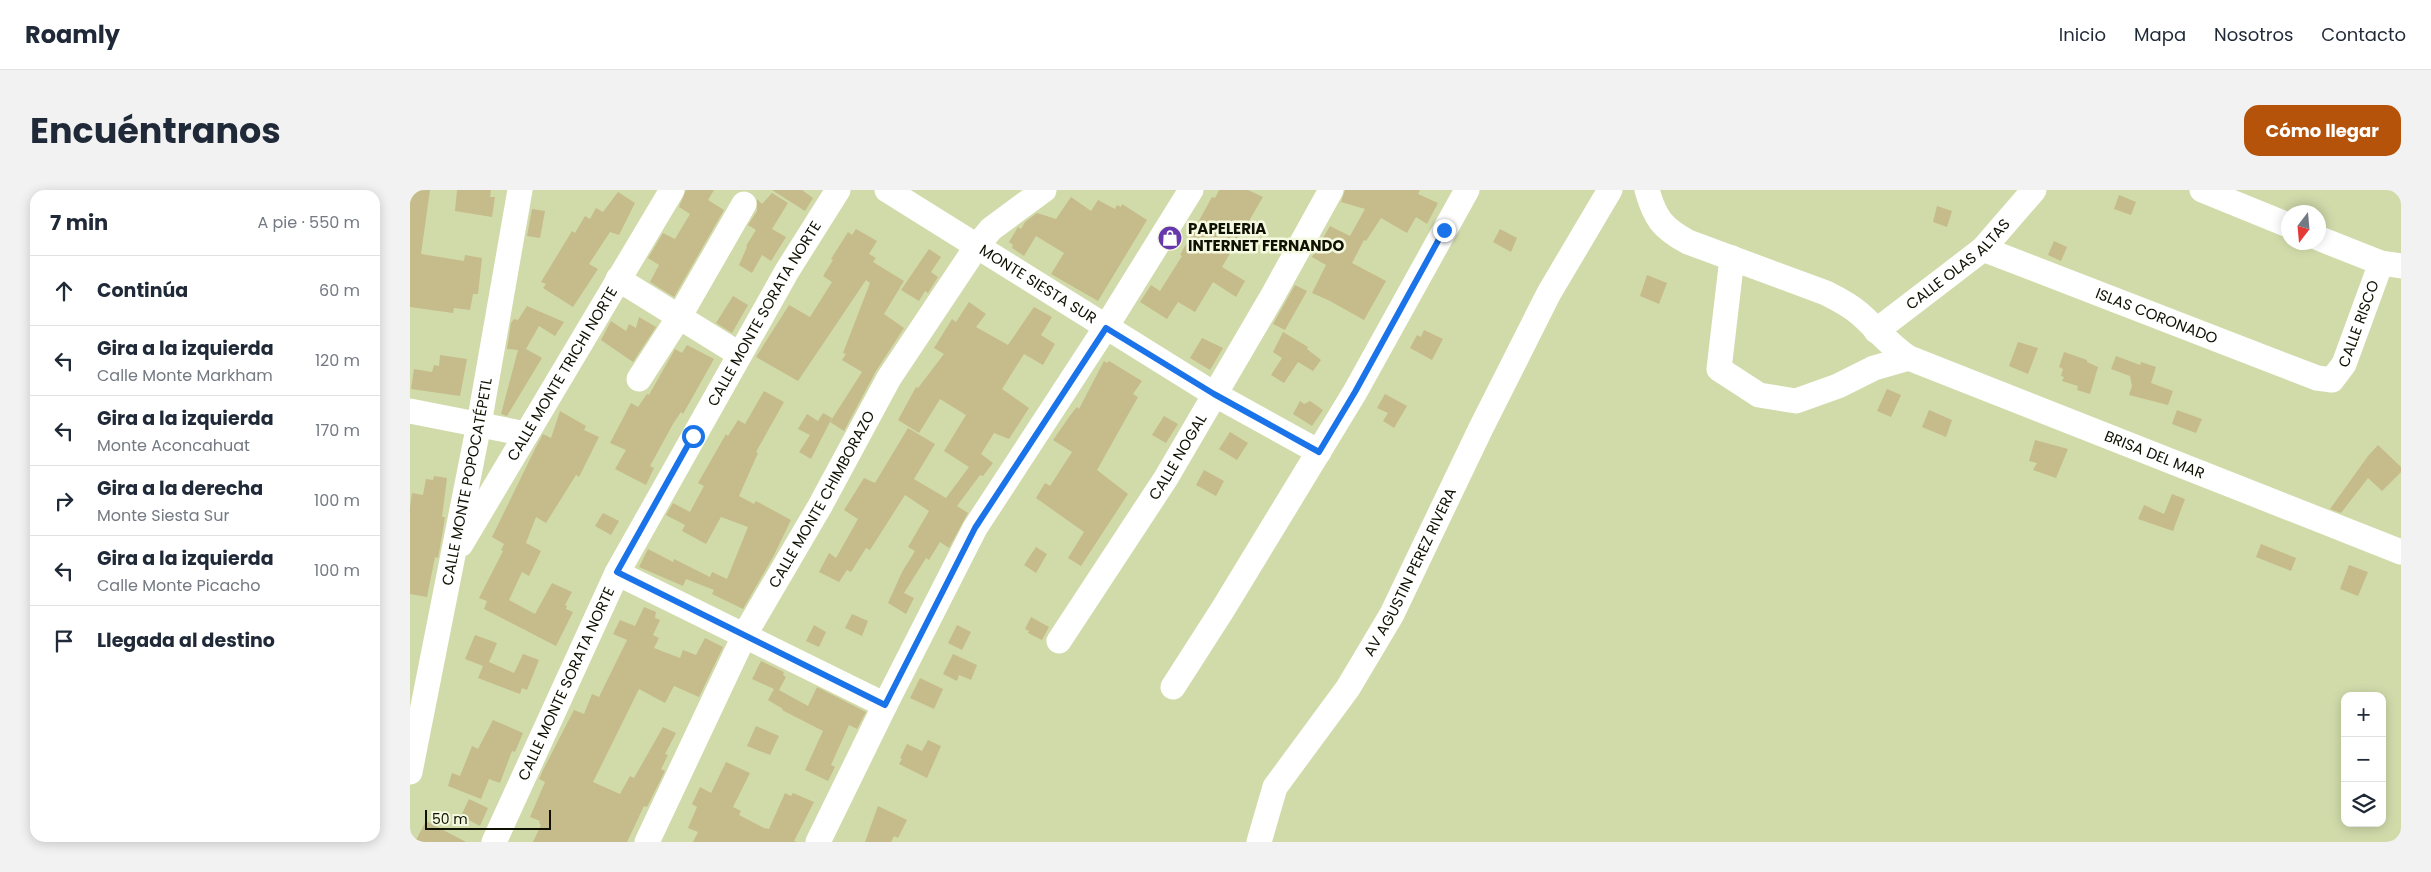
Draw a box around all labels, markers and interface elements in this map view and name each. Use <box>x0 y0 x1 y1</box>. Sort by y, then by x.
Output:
text: Roamly <box>25 18 120 51</box>
text: Inicio <box>2059 22 2106 47</box>
text: Mapa <box>2134 22 2186 47</box>
text: Nosotros <box>2214 22 2293 47</box>
text: Contacto <box>2321 22 2406 47</box>
button: Cómo llegar <box>2244 105 2401 156</box>
text: Encuéntranos <box>30 106 281 155</box>
north arrow <box>2281 205 2326 250</box>
text: 7 min <box>50 208 108 237</box>
text: A pie · 550 m <box>257 211 360 234</box>
street label: CALLE OLAS ALTAS <box>1901 214 2015 314</box>
street label: CALLE MONTE SORATA NORTE <box>702 217 826 410</box>
place label: PAPELERIA INTERNET FERNANDO <box>1188 218 1345 256</box>
route end <box>1433 219 1456 242</box>
shop icon: PAPELERIA INTERNET FERNANDO <box>1157 225 1183 251</box>
street label: MONTE SIESTA SUR <box>976 239 1101 328</box>
icon: ahead <box>50 277 78 305</box>
text: Continúa <box>97 277 188 304</box>
street label: CALLE RISCO <box>2333 277 2384 370</box>
text: 60 m <box>319 279 360 302</box>
street label: ISLAS CORONADO <box>2093 282 2221 349</box>
street label: CALLE MONTE TRICHI NORTE <box>502 283 622 465</box>
text: Gira a la izquierda <box>97 335 274 362</box>
icon: left <box>50 347 78 375</box>
text: 120 m <box>315 349 360 372</box>
text: Calle Monte Markham <box>97 364 273 387</box>
street label: CALLE MONTE POPOCATÉPETL <box>436 376 497 587</box>
text: Gira a la izquierda <box>97 405 274 432</box>
street label: CALLE MONTE CHIMBORAZO <box>763 407 880 592</box>
street label: CALLE NOGAL <box>1143 409 1212 504</box>
icon: left <box>50 417 78 445</box>
text: 170 m <box>315 419 360 442</box>
route start <box>682 425 705 448</box>
street label: BRISA DEL MAR <box>2101 425 2208 484</box>
text: Monte Aconcahuat <box>97 434 250 457</box>
text: Gira a la derecha <box>97 475 263 502</box>
street label: AV AGUSTIN PEREZ RIVERA <box>1358 484 1461 660</box>
icon: right <box>50 487 78 515</box>
text: 100 m <box>314 489 360 512</box>
text: Monte Siesta Sur <box>97 504 229 527</box>
text: Gira a la izquierda <box>97 545 274 572</box>
icon: left <box>50 557 78 585</box>
text: 100 m <box>314 559 360 582</box>
text: Calle Monte Picacho <box>97 574 260 597</box>
street label: CALLE MONTE SORATA NORTE <box>512 583 619 784</box>
icon: arrive <box>50 627 78 655</box>
text: Llegada al destino <box>97 627 275 654</box>
map controls <box>2341 692 2386 827</box>
button: + <box>2341 692 2386 737</box>
button: − <box>2341 737 2386 782</box>
button: layers <box>2341 782 2386 827</box>
scale bar <box>425 807 551 830</box>
text: 50 m <box>432 809 468 829</box>

